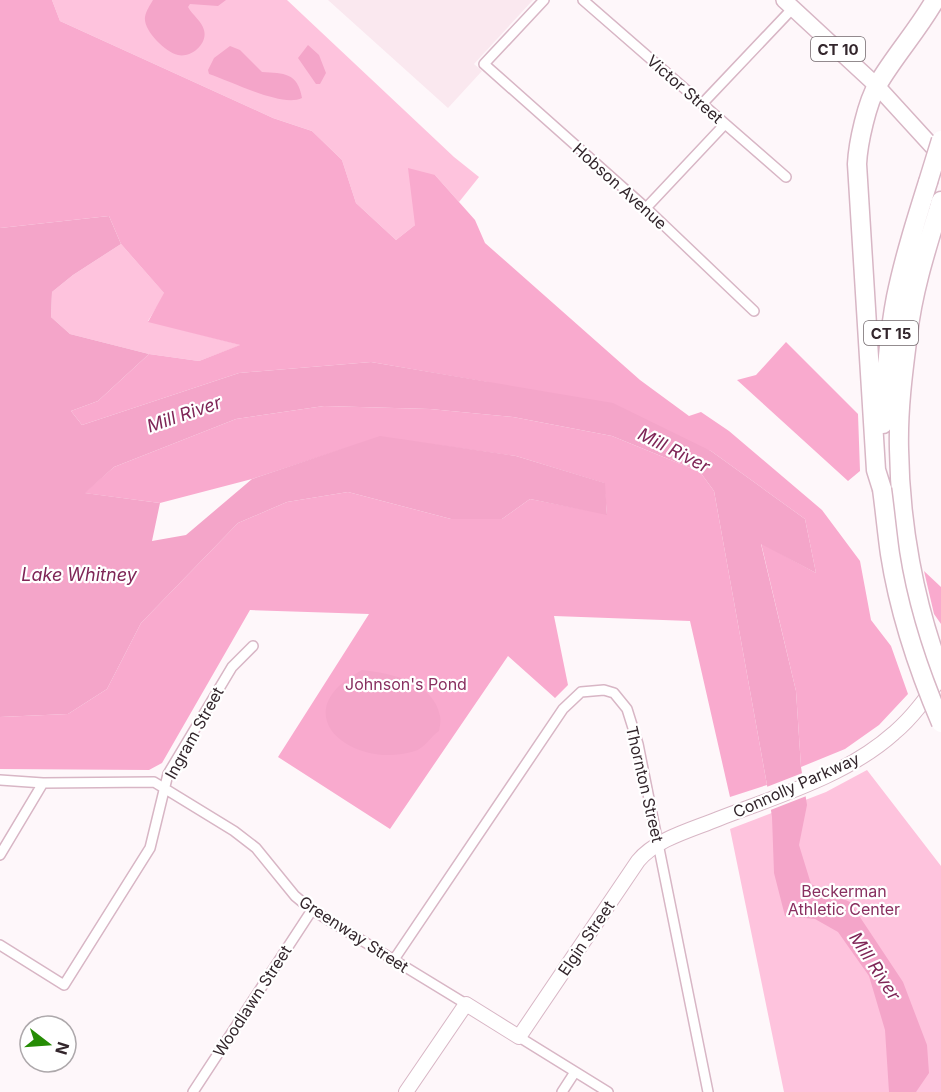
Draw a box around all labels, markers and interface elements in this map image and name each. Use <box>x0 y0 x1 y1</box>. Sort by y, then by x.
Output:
road number: CT 10 <box>811 37 865 61</box>
street label: Victor Street <box>643 50 727 128</box>
street label: Hobson Avenue <box>569 139 671 233</box>
road number: CT 15 <box>864 321 918 345</box>
water label: Mill River <box>144 391 225 437</box>
water label: Mill River <box>635 423 714 477</box>
water label: Lake Whitney <box>21 564 138 585</box>
park label: Johnson's Pond <box>345 674 467 694</box>
street label: Ingram Street <box>160 683 228 783</box>
street label: Thornton Street <box>622 724 668 844</box>
street label: Connolly Parkway <box>730 748 862 822</box>
park label: Beckerman Athletic Center <box>788 881 900 919</box>
street label: Greenway Street <box>296 891 412 977</box>
street label: Elgin Street <box>554 897 618 979</box>
water label: Mill River <box>845 928 906 1005</box>
street label: Woodlawn Street <box>208 941 296 1061</box>
north arrow <box>18 1014 78 1074</box>
text: N <box>51 1040 74 1057</box>

